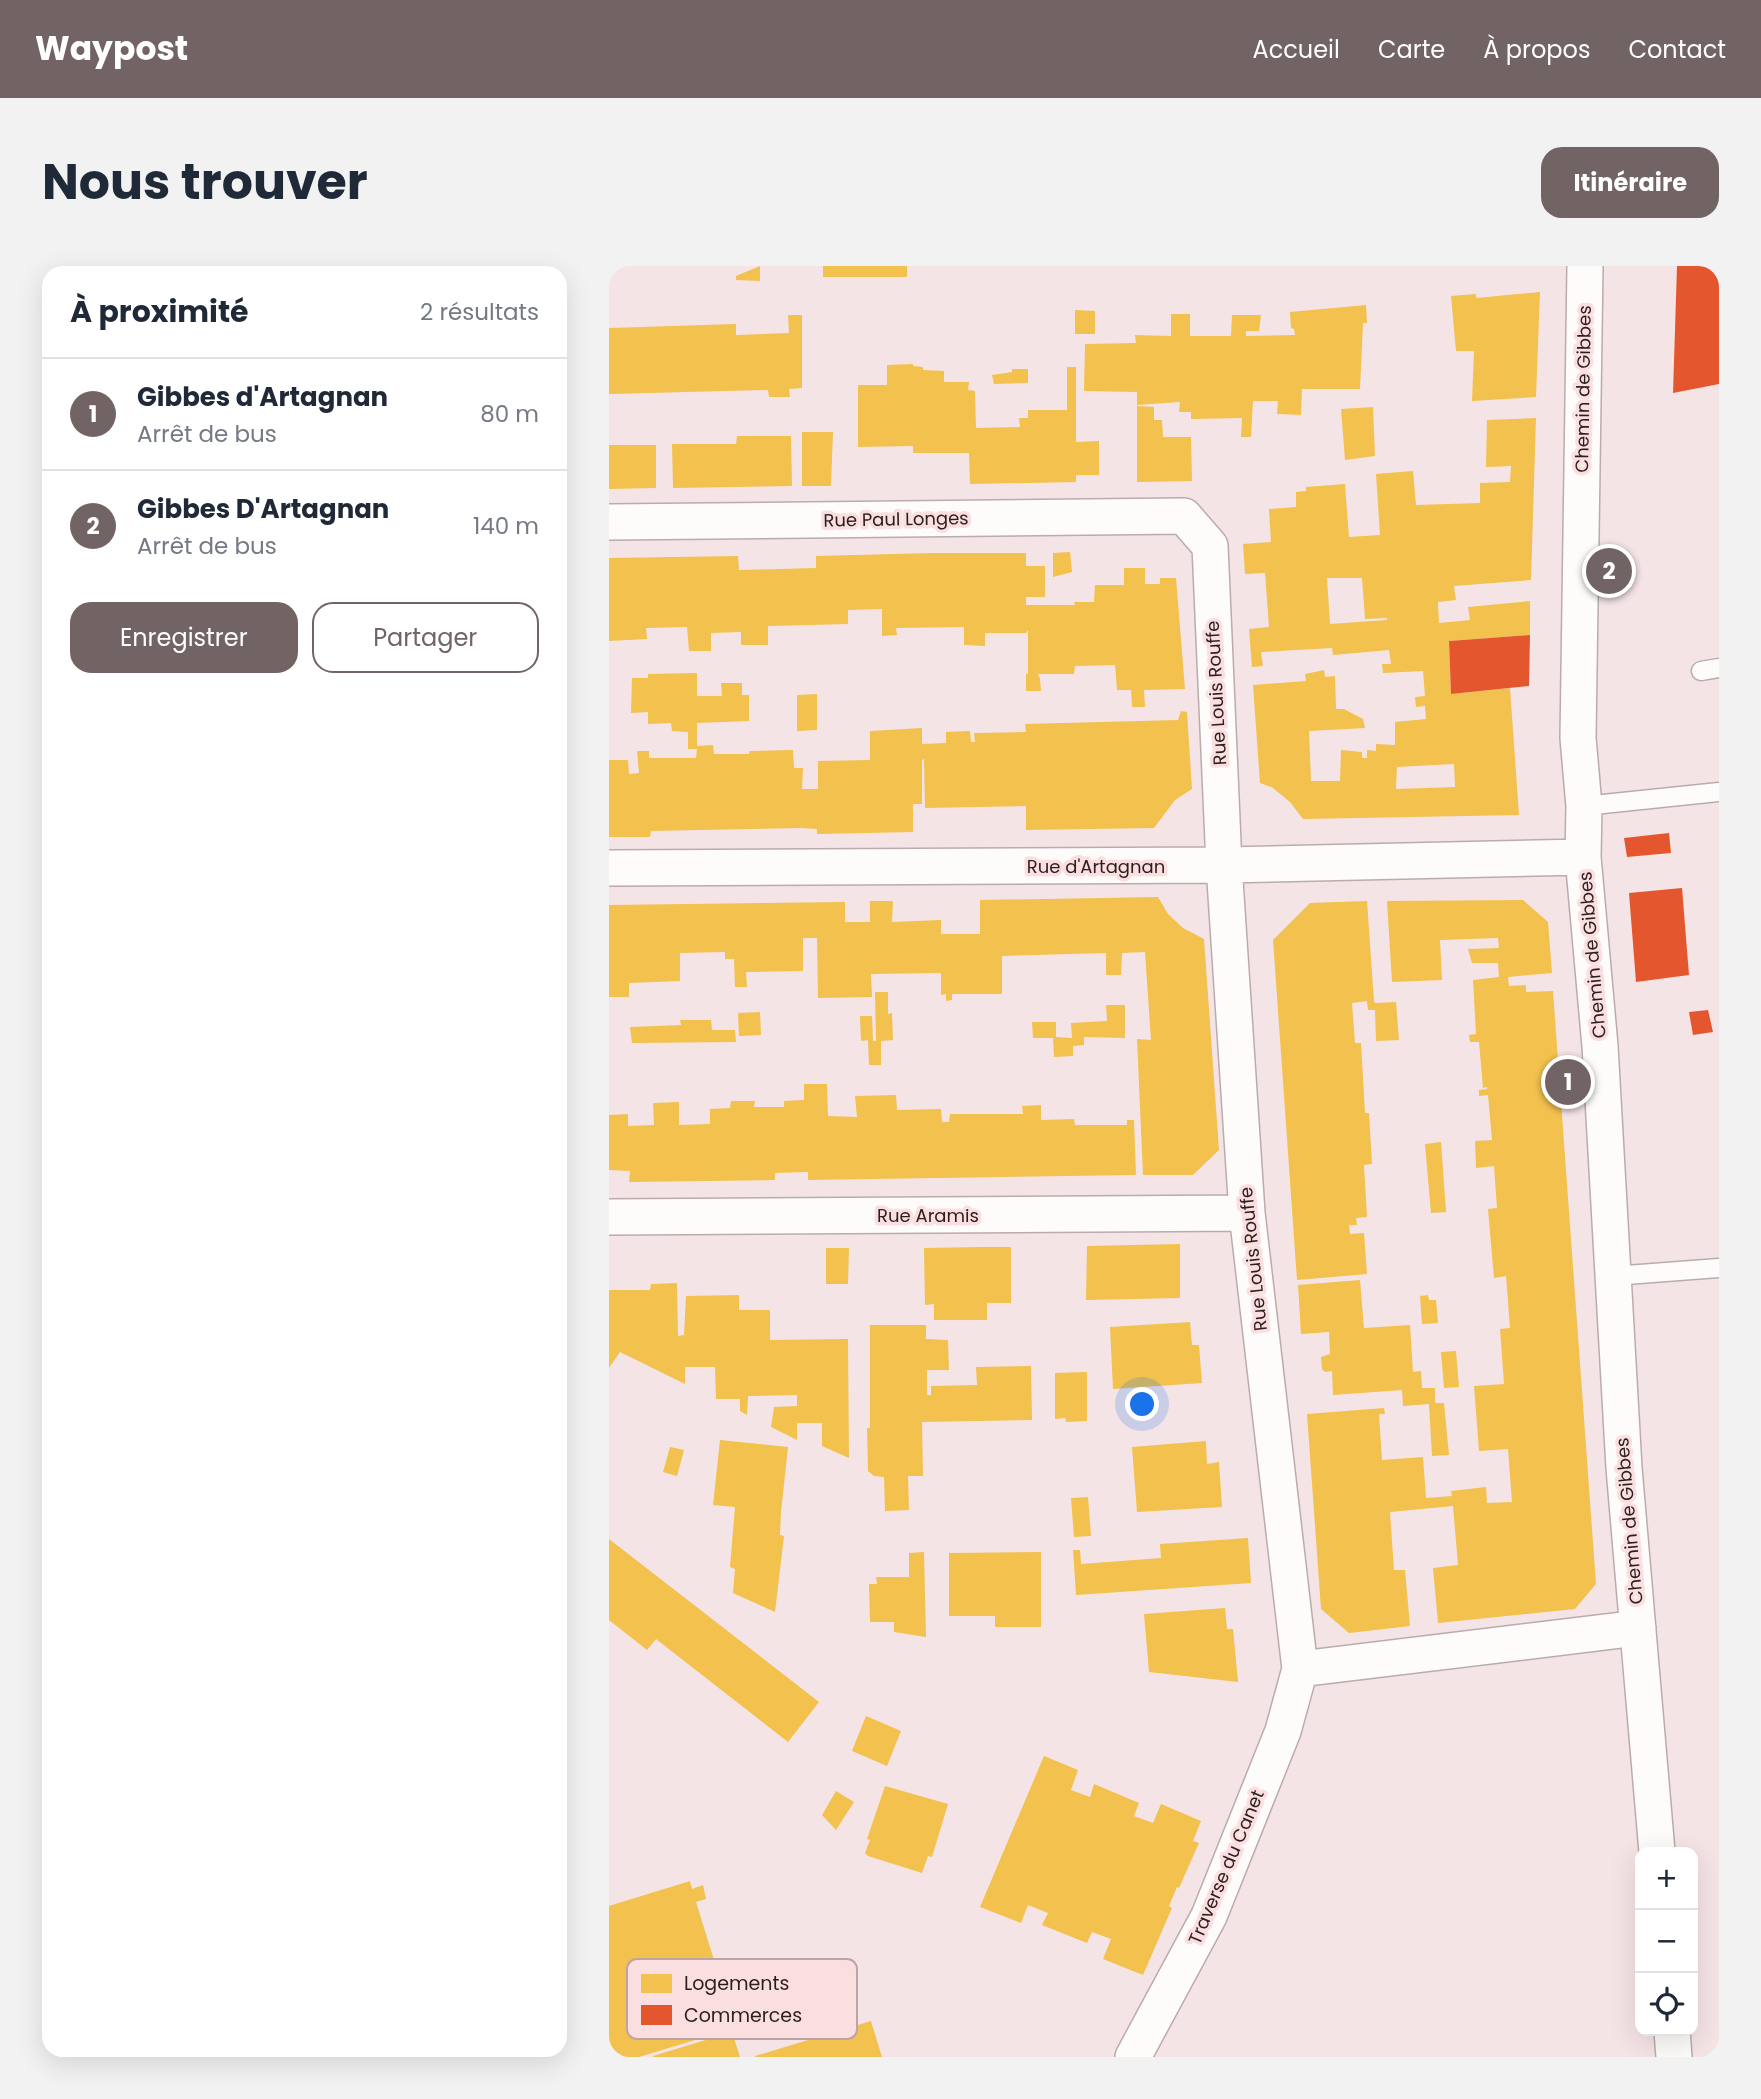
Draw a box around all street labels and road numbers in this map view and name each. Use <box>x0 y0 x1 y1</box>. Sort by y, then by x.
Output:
street label: Chemin de Gibbes <box>1569 305 1597 473</box>
street label: Rue Paul Longes <box>823 505 969 533</box>
street label: Rue Louis Rouffe <box>1200 620 1232 766</box>
street label: Rue d'Artagnan <box>1027 854 1165 879</box>
street label: Chemin de Gibbes <box>1572 871 1612 1039</box>
street label: Rue Louis Rouffe <box>1233 1186 1273 1332</box>
street label: Rue Aramis <box>877 1203 979 1228</box>
street label: Chemin de Gibbes <box>1609 1437 1649 1605</box>
street label: Traverse du Canet <box>1182 1786 1270 1948</box>

